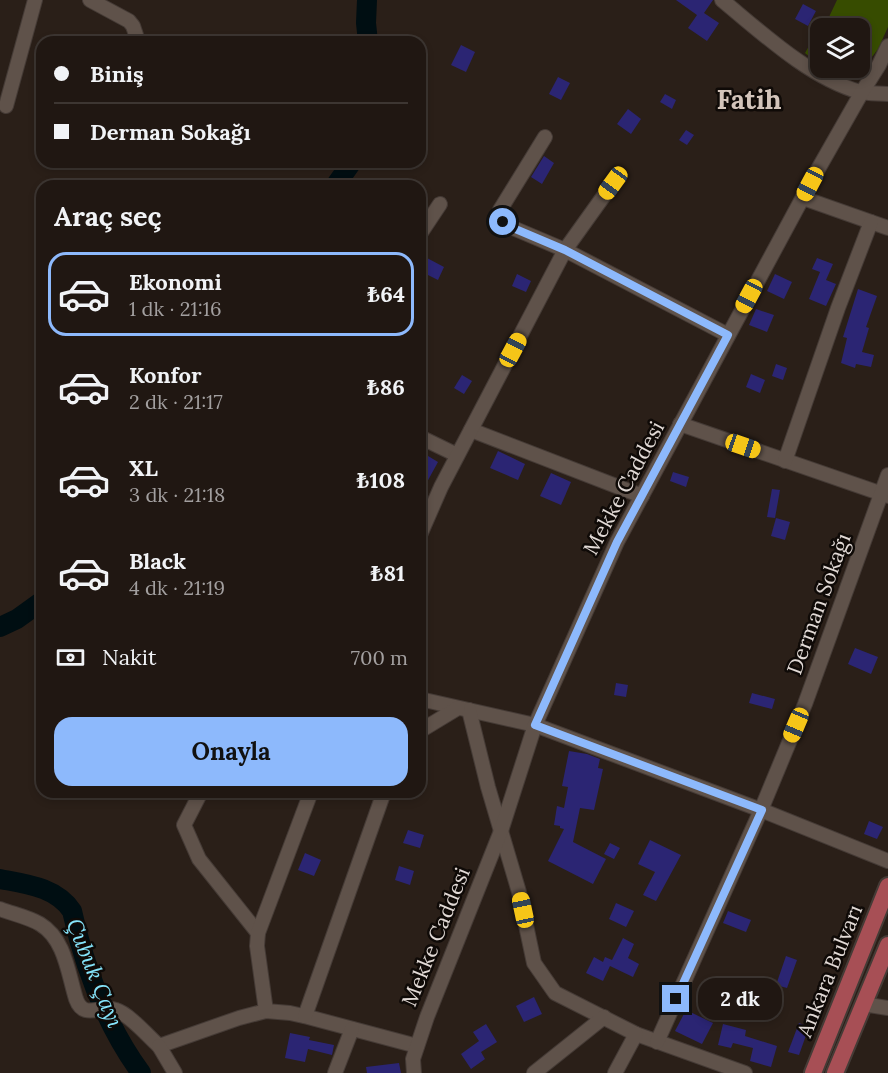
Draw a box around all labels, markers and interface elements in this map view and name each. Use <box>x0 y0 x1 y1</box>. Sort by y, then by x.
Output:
map controls <box>810 18 870 78</box>
button: layers <box>810 18 870 78</box>
text: Biniş <box>90 60 144 88</box>
district label: Fatih <box>716 82 782 116</box>
text: Derman Sokağı <box>90 118 251 146</box>
car <box>595 163 631 203</box>
car <box>794 164 826 204</box>
text: Araç seç <box>54 199 162 233</box>
route start <box>489 208 516 235</box>
icon: car <box>57 267 111 321</box>
text: Ekonomi <box>129 268 222 296</box>
car <box>733 276 765 316</box>
text: ₺64 <box>367 280 405 308</box>
text: 1 dk · 21:16 <box>129 296 222 321</box>
car <box>497 330 529 370</box>
icon: car <box>57 360 111 414</box>
text: Konfor <box>129 361 202 389</box>
text: ₺86 <box>367 373 405 401</box>
text: 2 dk · 21:17 <box>129 389 223 414</box>
street label: Mekke Caddesi <box>577 416 670 559</box>
car <box>723 432 763 460</box>
icon: car <box>57 453 111 507</box>
text: XL <box>129 454 158 482</box>
text: ₺108 <box>356 466 405 494</box>
text: 3 dk · 21:18 <box>129 482 225 507</box>
street label: Derman Sokağı <box>780 529 857 678</box>
icon: car <box>57 546 111 600</box>
text: Black <box>129 547 186 575</box>
text: ₺81 <box>370 559 405 587</box>
text: 4 dk · 21:19 <box>129 575 225 600</box>
icon: cash <box>54 641 87 674</box>
text: Nakit <box>102 643 157 671</box>
text: 700 m <box>351 645 408 670</box>
car <box>781 705 811 745</box>
button: Onayla <box>54 717 408 786</box>
street label: Mekke Caddesi <box>395 863 476 1010</box>
car <box>510 891 536 929</box>
street label: Ankara Bulvarı <box>790 900 868 1042</box>
water label: Çubuk Çayı <box>60 914 130 1032</box>
callout: 2 dk <box>697 978 781 1020</box>
route end <box>662 985 689 1012</box>
text: 2 dk <box>720 986 760 1011</box>

